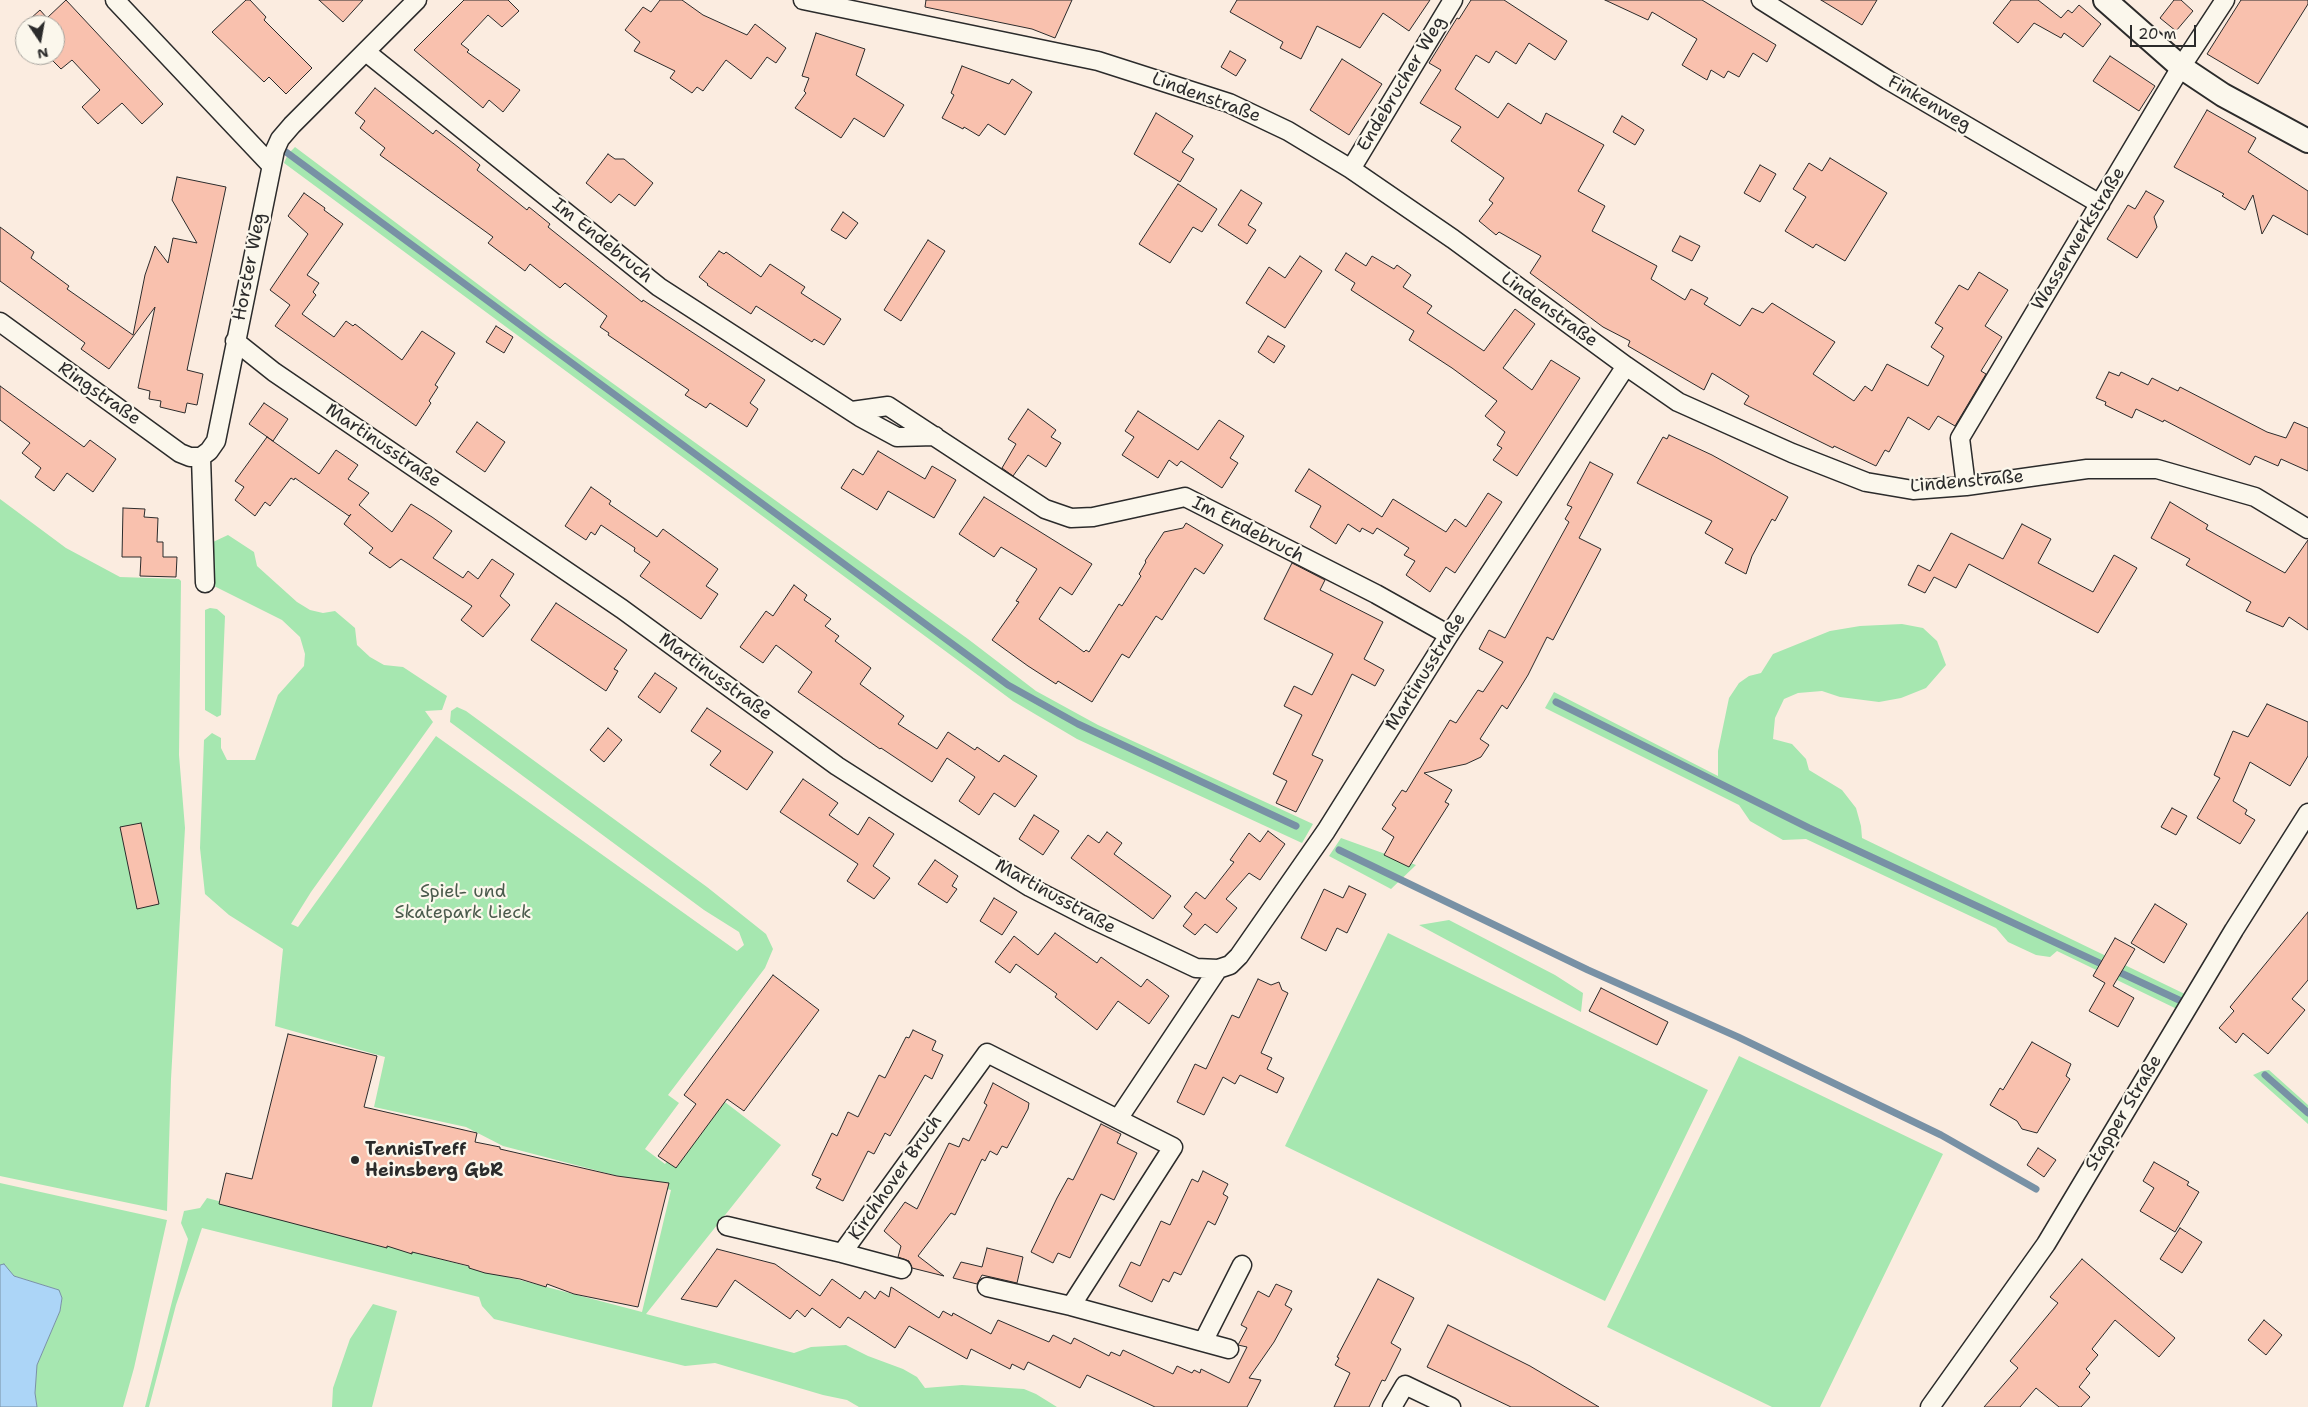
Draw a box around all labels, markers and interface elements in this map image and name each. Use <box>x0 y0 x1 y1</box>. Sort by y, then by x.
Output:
street label: Endebrucher Weg <box>1353 13 1451 155</box>
north arrow <box>15 15 65 65</box>
scale bar <box>2133 15 2199 47</box>
text: 20 m <box>2138 24 2177 44</box>
text: N <box>36 44 50 64</box>
street label: Lindenstraße <box>1149 68 1263 128</box>
street label: Finkenweg <box>1883 71 1975 137</box>
street label: Wasserwerkstraße <box>2028 164 2130 314</box>
street label: Im Endebruch <box>547 194 657 288</box>
street label: Horster Weg <box>229 211 271 323</box>
street label: Lindenstraße <box>1496 268 1602 352</box>
street label: Ringstraße <box>54 358 144 430</box>
street label: Martinusstraße <box>321 399 445 493</box>
street label: Lindenstraße <box>1909 466 2025 498</box>
street label: Im Endebruch <box>1188 492 1308 568</box>
street label: Martinusstraße <box>1381 609 1471 735</box>
street label: Martinusstraße <box>654 629 776 725</box>
street label: Martinusstraße <box>991 855 1119 939</box>
park label: Spiel- und Skatepark Lieck <box>395 881 531 924</box>
street label: Stapper Straße <box>2081 1051 2167 1175</box>
street label: Kirchhover Bruch <box>845 1111 947 1245</box>
place label: TennisTreff Heinsberg GbR <box>365 1139 503 1182</box>
marker: TennisTreff Heinsberg GbR <box>349 1154 361 1166</box>

